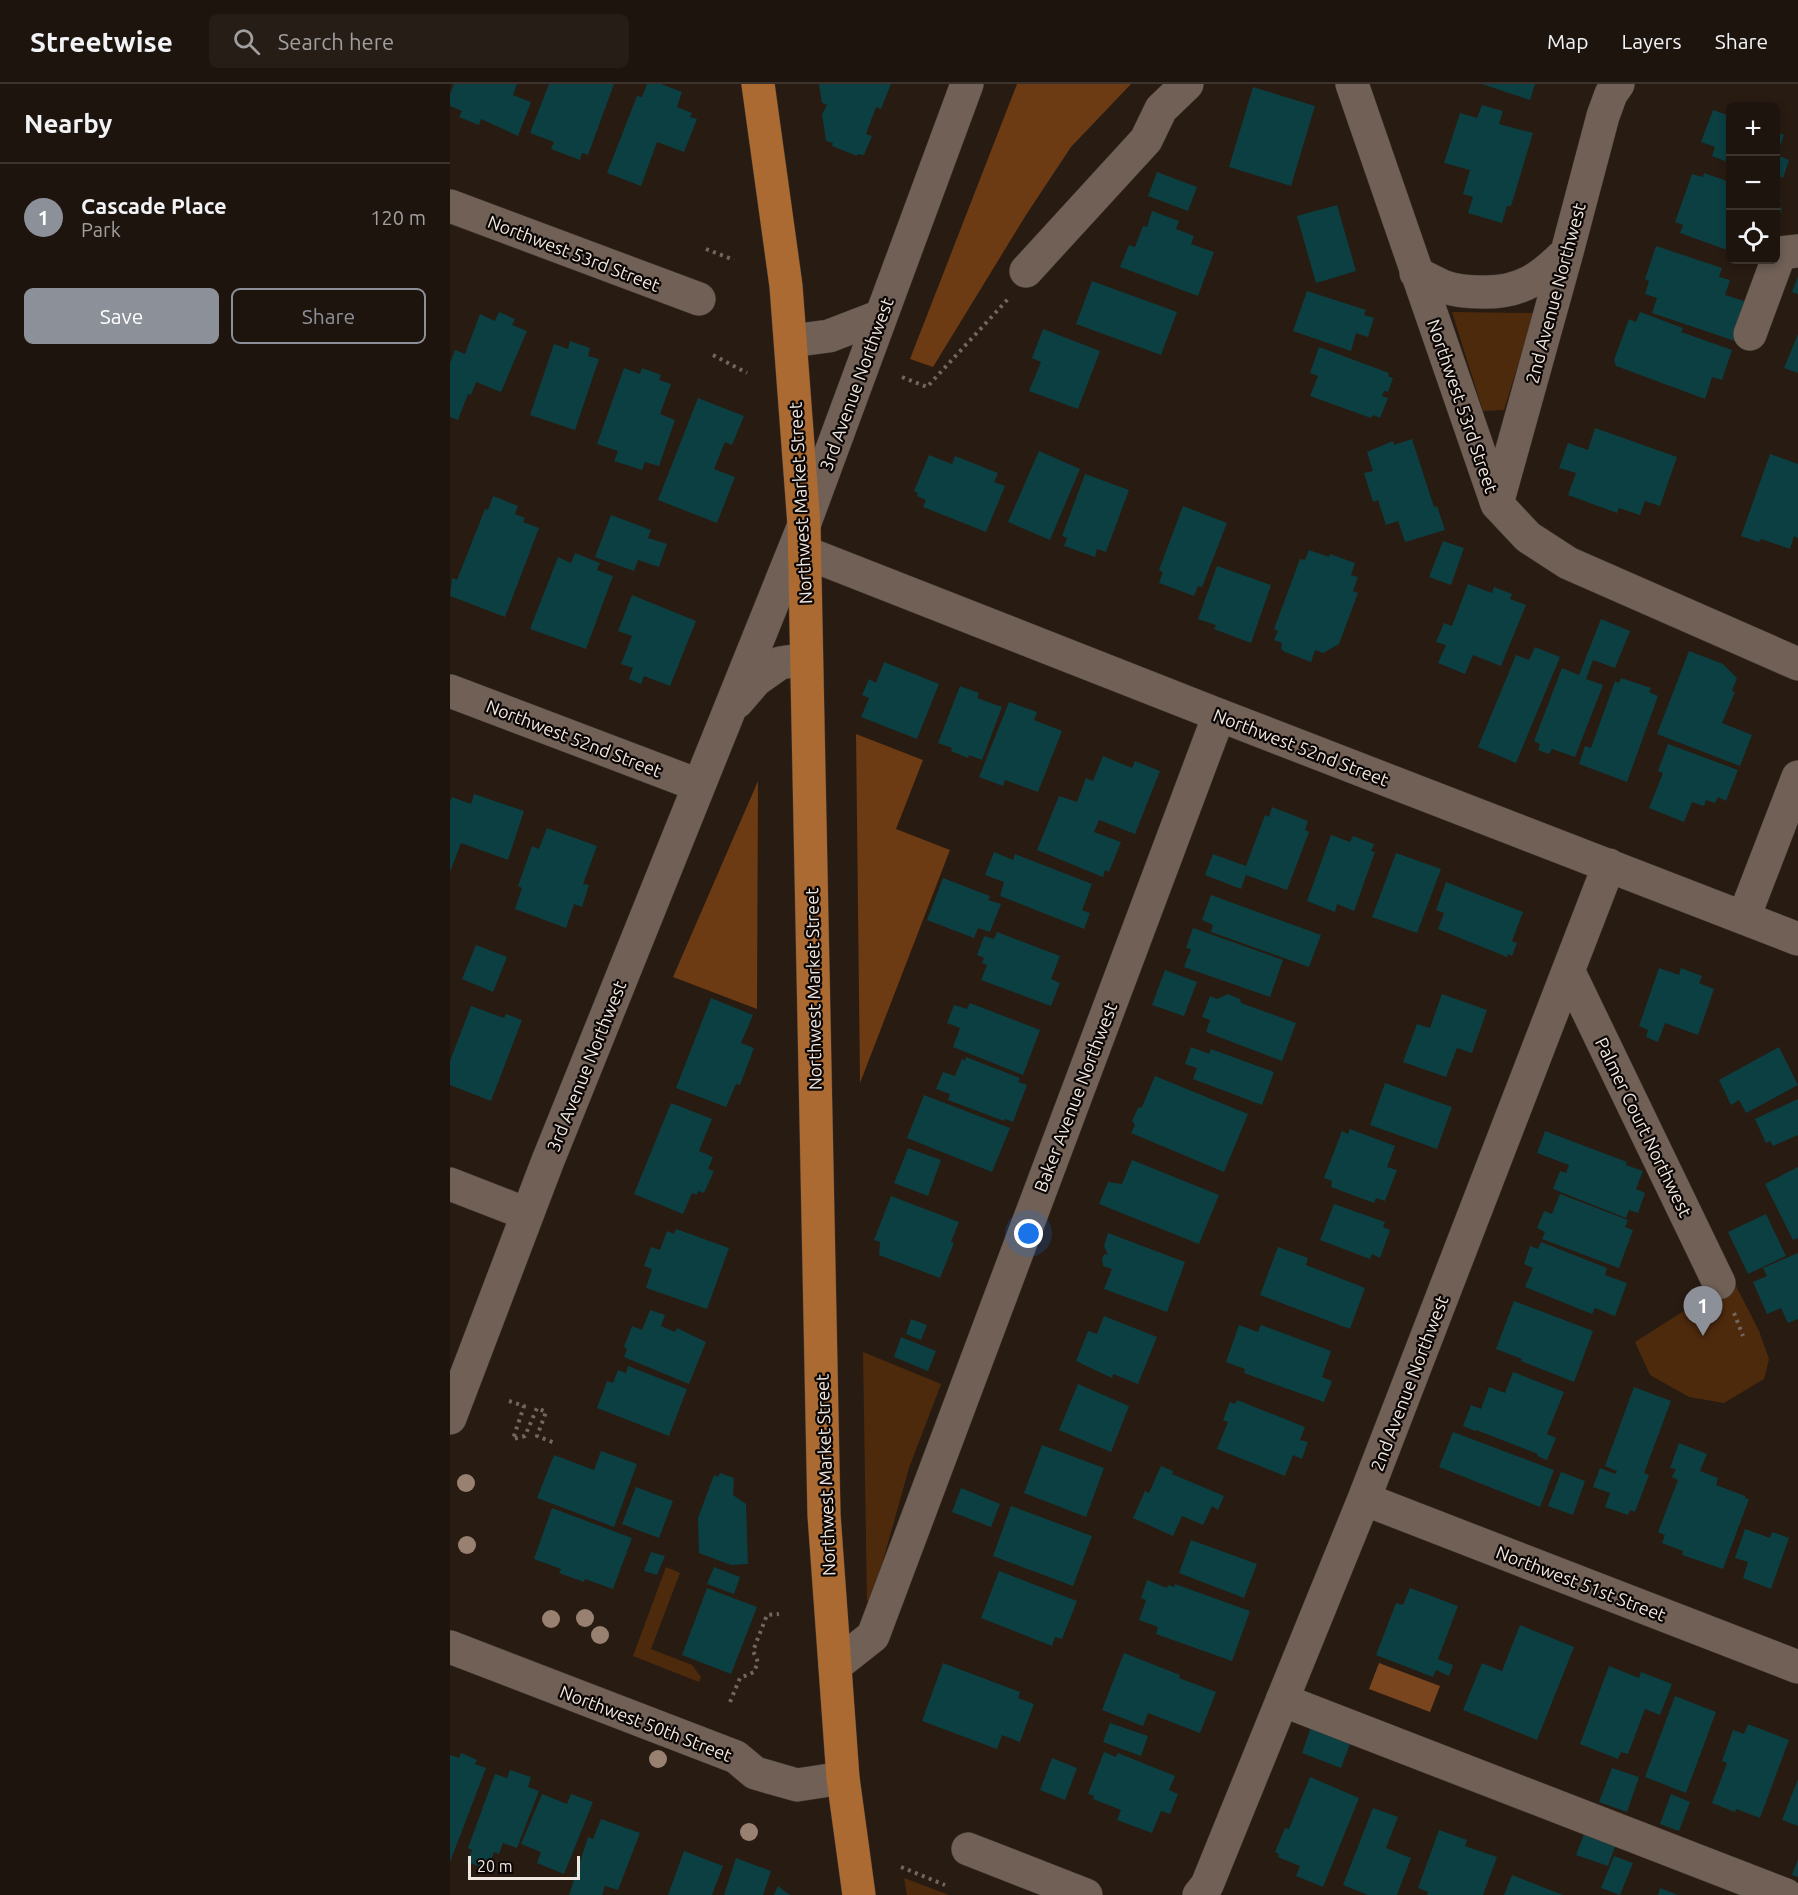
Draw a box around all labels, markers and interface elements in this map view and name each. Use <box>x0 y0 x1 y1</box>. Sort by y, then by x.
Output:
search box <box>209 14 629 68</box>
icon: search <box>230 25 263 58</box>
text: Streetwise <box>30 26 173 57</box>
text: Search here <box>278 29 394 54</box>
text: Map <box>1547 29 1588 53</box>
text: Layers <box>1621 29 1682 53</box>
text: Share <box>1715 29 1768 53</box>
map controls <box>1726 102 1780 264</box>
button: + <box>1726 102 1780 156</box>
text: Nearby <box>24 109 112 138</box>
button: − <box>1726 156 1780 210</box>
text: Cascade Place <box>81 193 227 218</box>
street label: 2nd Avenue Northwest <box>1521 201 1589 385</box>
text: 1 <box>38 206 49 229</box>
text: 120 m <box>370 206 426 229</box>
button: locate <box>1726 210 1780 264</box>
street label: Northwest 53rd Street <box>485 211 663 295</box>
text: Park <box>81 218 121 241</box>
button: Save <box>24 288 219 344</box>
button: Share <box>231 288 426 344</box>
street label: 3rd Avenue Northwest <box>815 295 897 473</box>
street label: Northwest 53rd Street <box>1424 316 1502 496</box>
street label: Northwest Market Street <box>785 401 815 605</box>
street label: Northwest 52nd Street <box>484 695 664 781</box>
street label: Northwest 52nd Street <box>1211 704 1391 790</box>
street label: Northwest Market Street <box>801 888 825 1090</box>
street label: 3rd Avenue Northwest <box>543 978 629 1154</box>
street label: Baker Avenue Northwest <box>1030 999 1120 1195</box>
street label: Palmer Court Northwest <box>1592 1034 1696 1220</box>
your location <box>1014 1219 1043 1248</box>
pin: 1 <box>1684 1286 1722 1336</box>
street label: 2nd Avenue Northwest <box>1366 1293 1452 1473</box>
street label: Northwest Market Street <box>811 1374 839 1576</box>
street label: Northwest 51st Street <box>1493 1541 1669 1625</box>
street label: Northwest 50th Street <box>557 1681 735 1765</box>
scale bar <box>468 1853 580 1880</box>
text: 20 m <box>477 1857 513 1875</box>

